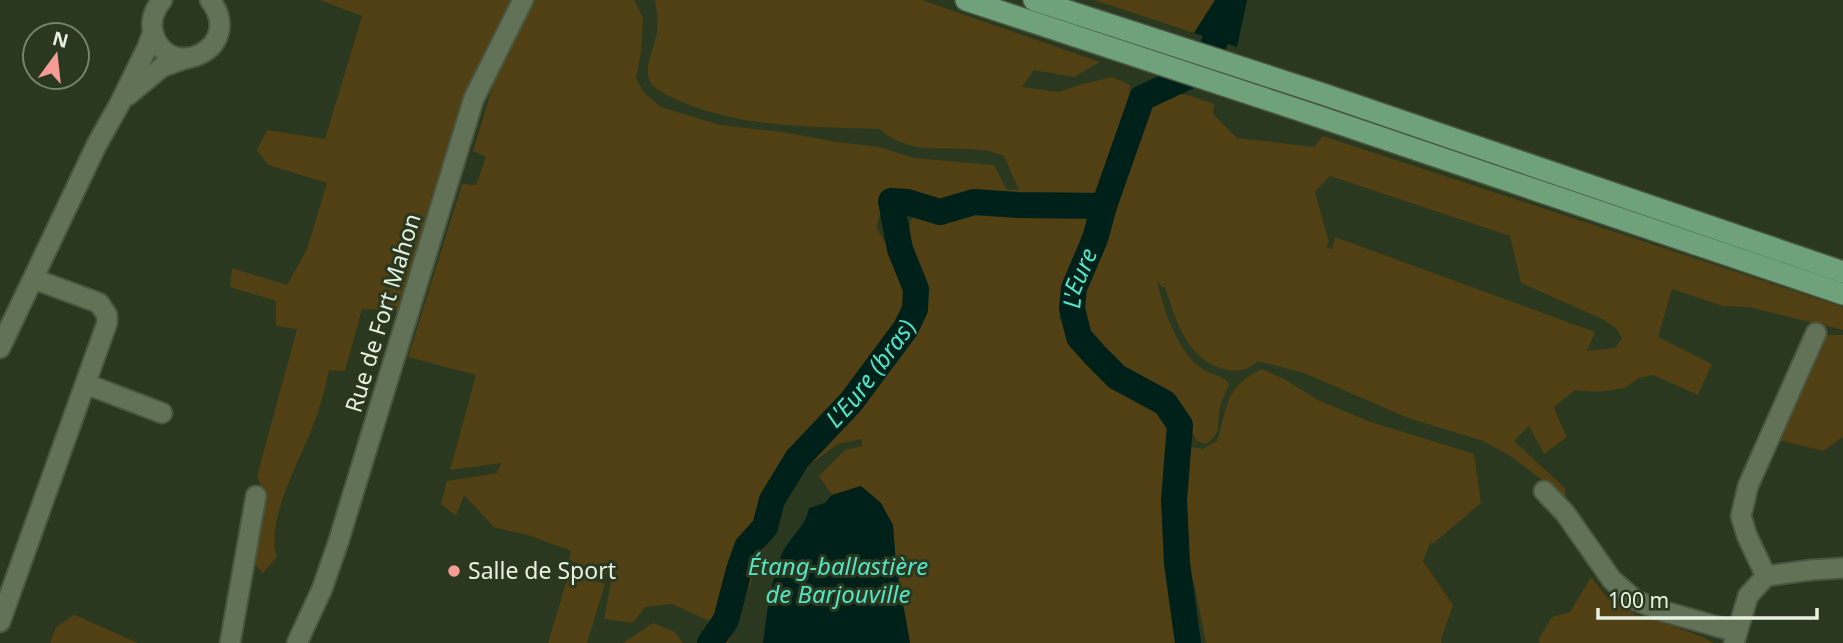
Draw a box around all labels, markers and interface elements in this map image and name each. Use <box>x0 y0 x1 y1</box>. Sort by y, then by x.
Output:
north arrow <box>21 21 91 91</box>
text: N <box>50 25 71 54</box>
street label: Rue de Fort Mahon <box>337 209 428 416</box>
water label: L'Eure <box>1054 243 1104 310</box>
water label: L'Eure (bras) <box>817 314 923 434</box>
water label: Étang-ballastière de Barjouville <box>748 549 928 610</box>
place label: Salle de Sport <box>468 554 616 586</box>
marker: Salle de Sport <box>446 563 462 579</box>
scale bar <box>1598 576 1817 620</box>
text: 100 m <box>1608 586 1669 614</box>

